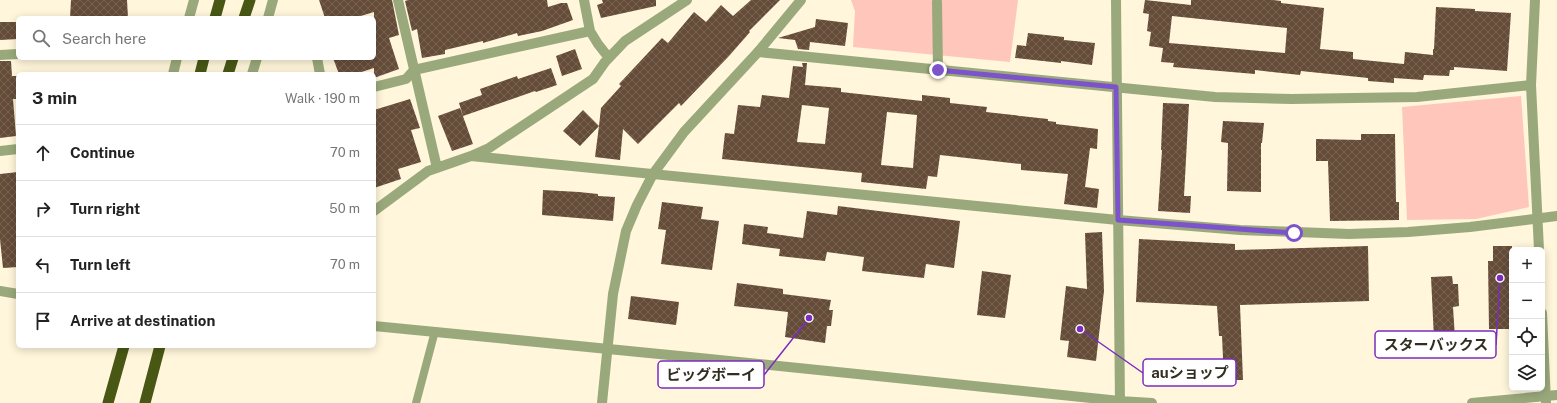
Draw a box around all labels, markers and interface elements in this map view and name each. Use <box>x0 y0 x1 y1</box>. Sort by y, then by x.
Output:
search box <box>16 16 376 60</box>
icon: search <box>30 27 52 49</box>
text: Search here <box>62 30 146 47</box>
route end <box>929 61 947 79</box>
text: 3 min <box>32 88 77 108</box>
text: Walk · 190 m <box>285 91 360 106</box>
icon: ahead <box>32 142 54 164</box>
text: Continue <box>70 144 135 161</box>
text: 70 m <box>330 145 360 160</box>
icon: right <box>32 198 54 220</box>
text: Turn right <box>70 200 140 217</box>
text: 50 m <box>329 201 360 216</box>
route start <box>1285 224 1303 242</box>
map controls <box>1509 247 1545 391</box>
button: + <box>1509 247 1545 283</box>
icon: left <box>32 254 54 276</box>
text: Turn left <box>70 256 131 273</box>
text: 70 m <box>330 257 360 272</box>
button: − <box>1509 283 1545 319</box>
icon: arrive <box>32 310 54 332</box>
text: Arrive at destination <box>70 312 215 329</box>
button: locate <box>1509 319 1545 355</box>
callout: スターバックス <box>1375 331 1496 358</box>
text: スターバックス <box>1384 336 1488 353</box>
button: layers <box>1509 355 1545 391</box>
callout: auショップ <box>1143 359 1236 386</box>
callout: ビッグボーイ <box>658 361 764 388</box>
text: auショップ <box>1151 364 1229 381</box>
text: ビッグボーイ <box>666 366 756 383</box>

